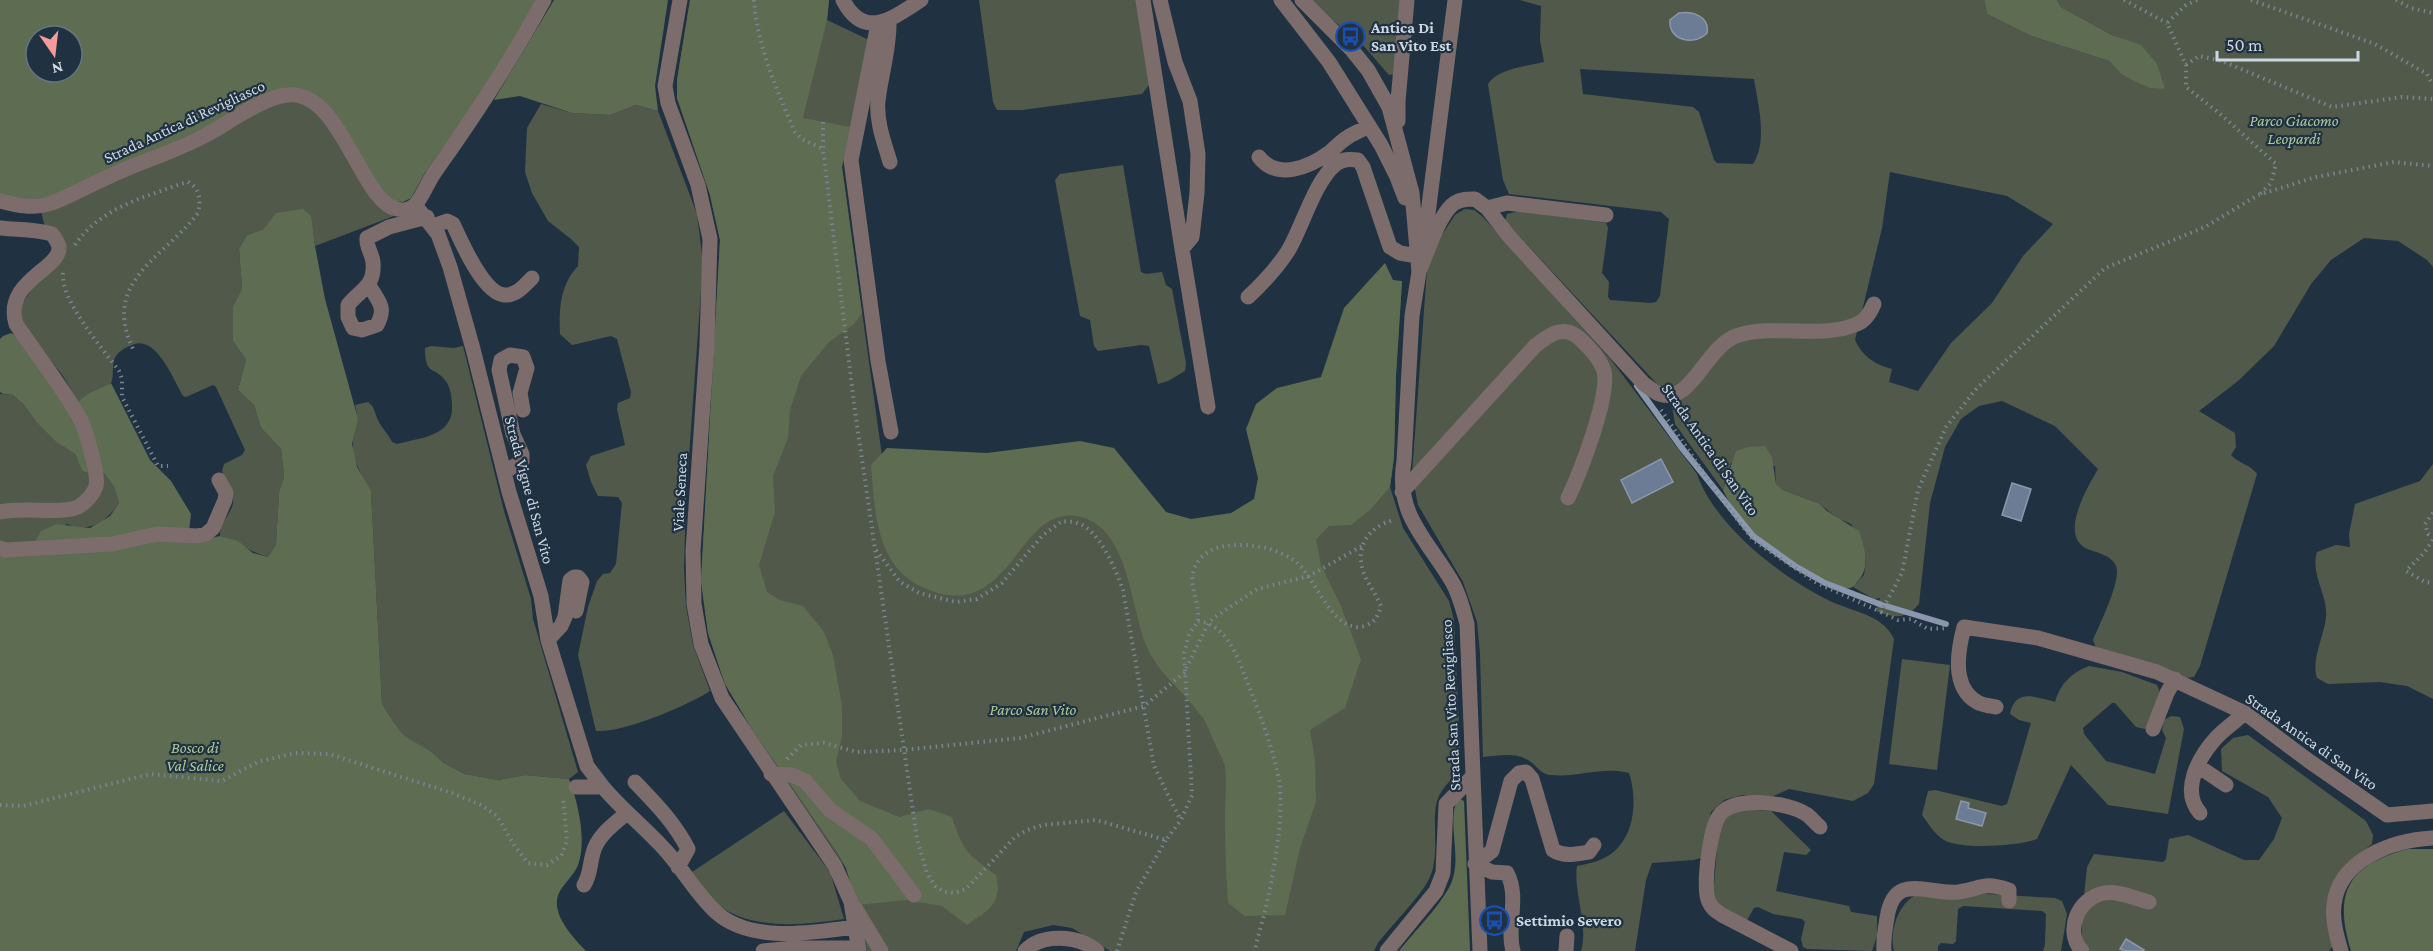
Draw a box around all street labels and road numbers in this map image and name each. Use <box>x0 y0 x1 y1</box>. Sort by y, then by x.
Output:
street label: Strada Antica di Revigliasco <box>101 77 268 167</box>
street label: Strada Antica di San Vito <box>1659 380 1763 518</box>
street label: Strada Vigne di San Vito <box>501 414 557 566</box>
street label: Viale Seneca <box>669 452 690 532</box>
street label: Strada San Vito Revigliasco <box>1438 619 1464 791</box>
street label: Strada Antica di San Vito <box>2243 689 2381 793</box>

